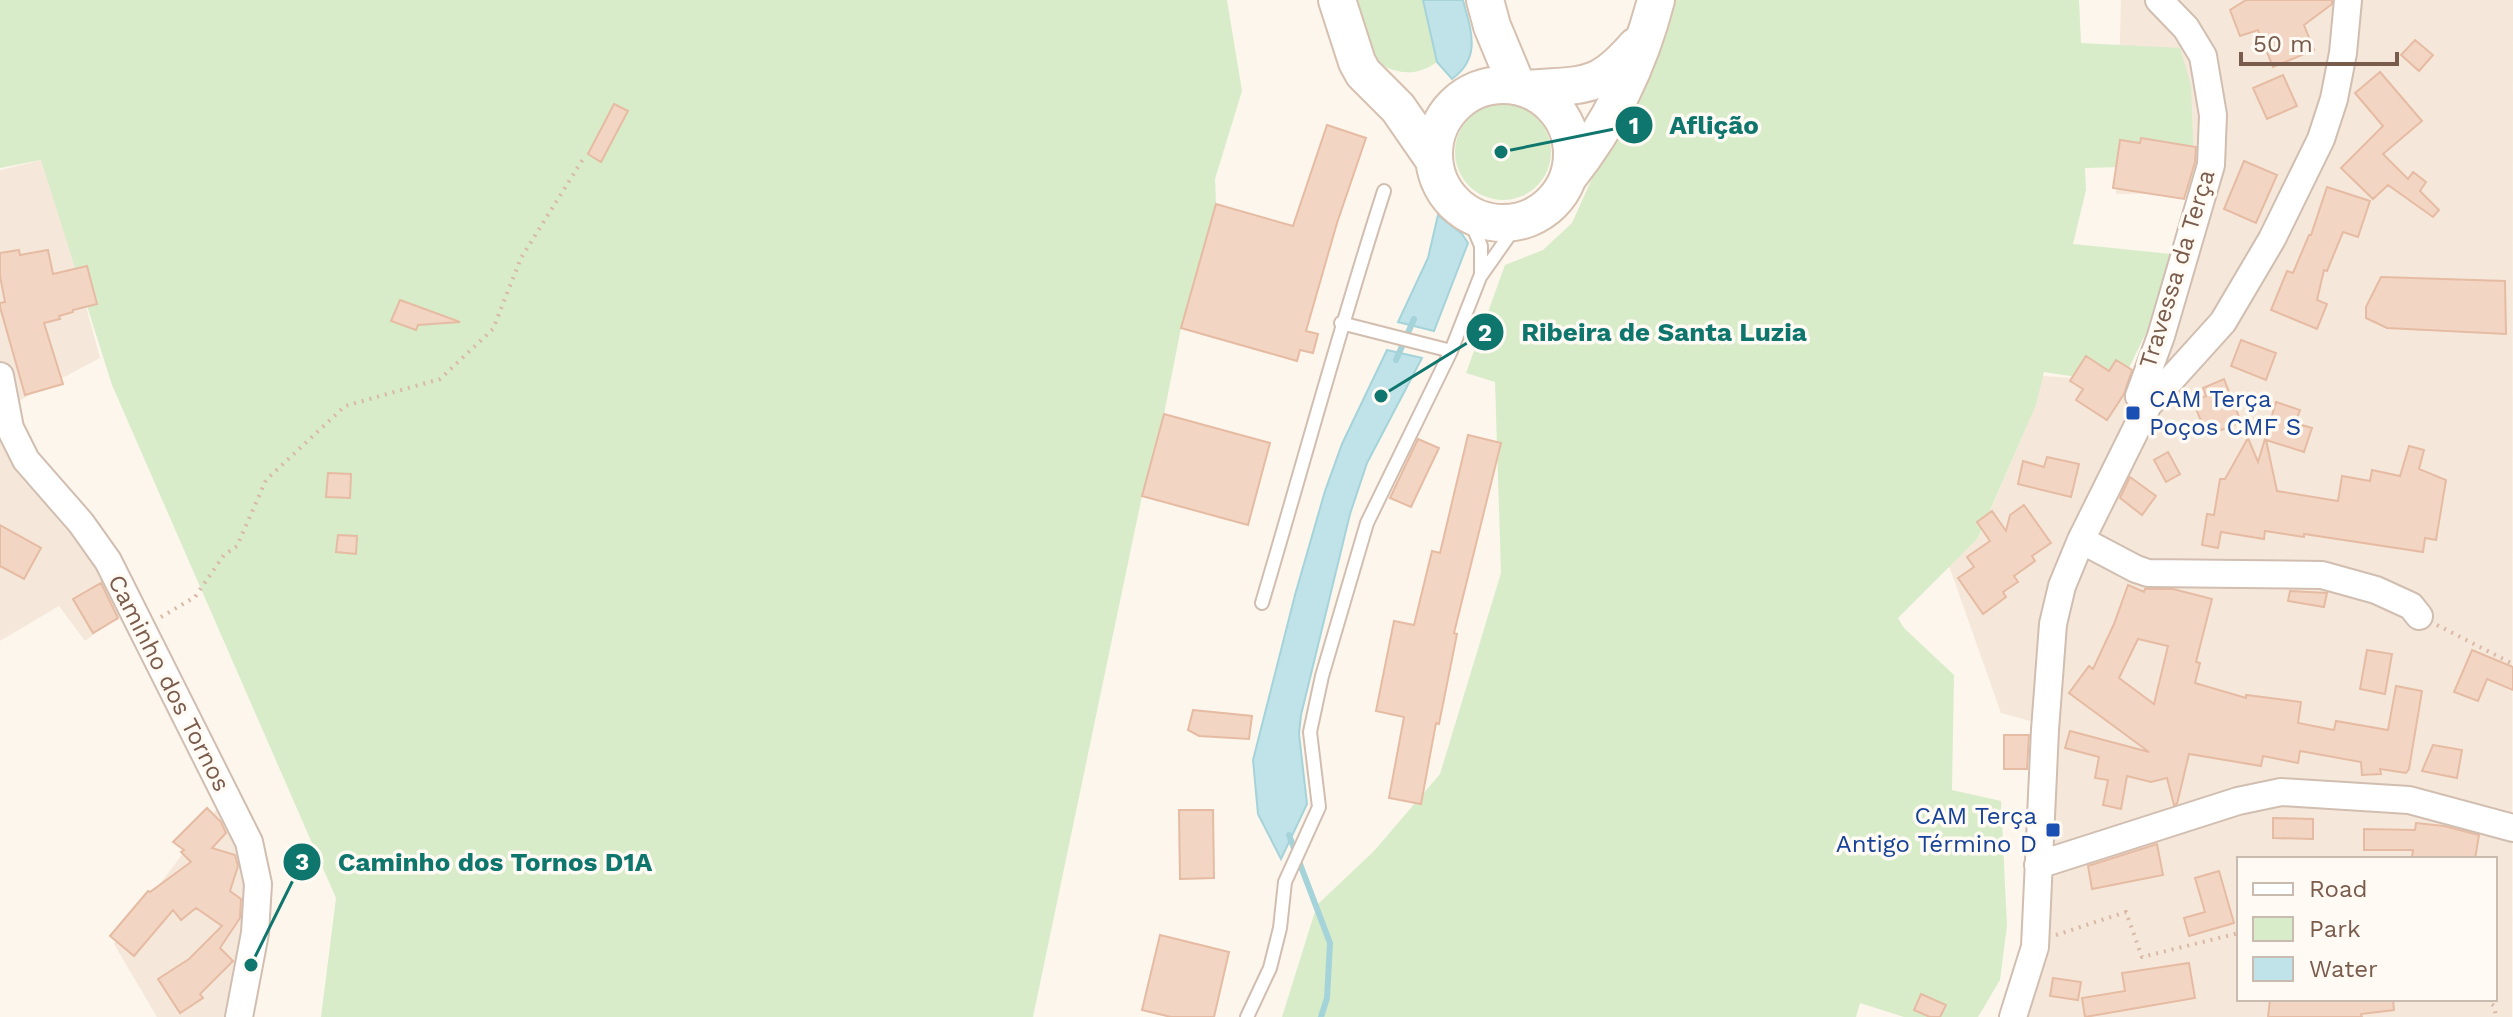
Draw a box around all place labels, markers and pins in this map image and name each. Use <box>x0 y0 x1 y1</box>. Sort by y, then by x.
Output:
callout: Aflição <box>1614 100 1775 150</box>
callout: Ribeira de Santa Luzia <box>1465 307 1823 357</box>
place label: CAM Terça Poços CMF S <box>2149 385 2301 441</box>
marker: CAM Terça Poços CMF S <box>2124 404 2142 422</box>
place label: CAM Terça Antigo Término D <box>1836 802 2037 858</box>
marker: CAM Terça Antigo Término D <box>2044 821 2062 839</box>
callout: Caminho dos Tornos D1A <box>282 837 669 887</box>

